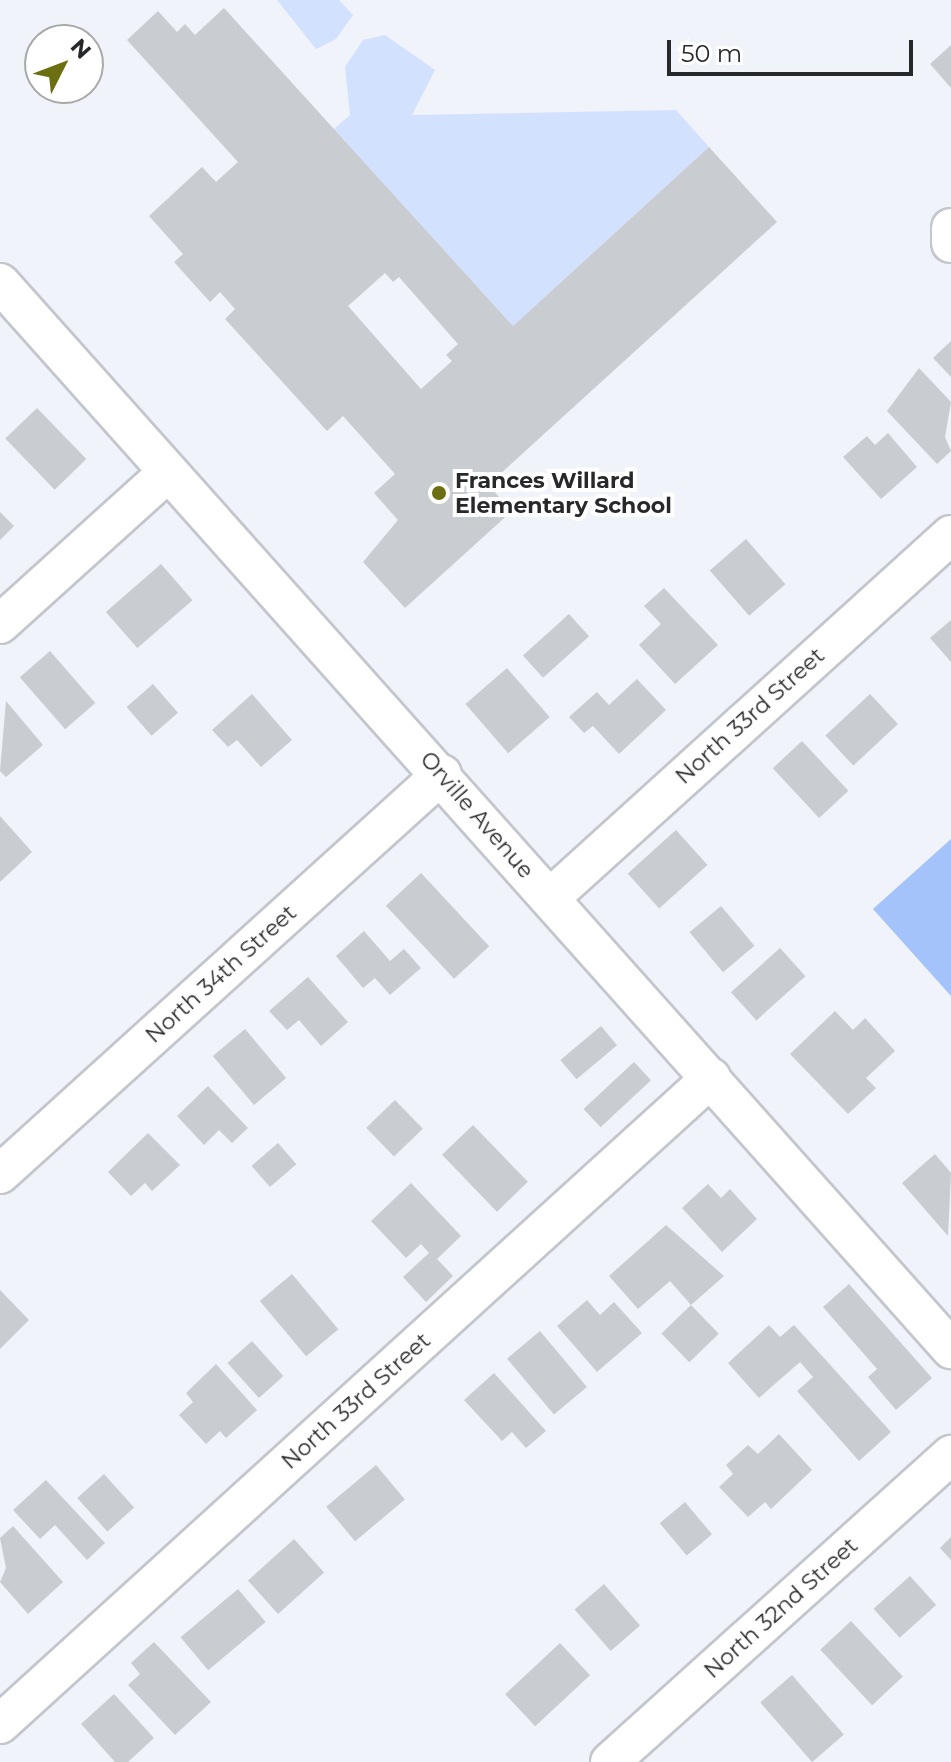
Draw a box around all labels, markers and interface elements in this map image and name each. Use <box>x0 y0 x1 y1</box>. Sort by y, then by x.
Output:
north arrow <box>24 24 104 104</box>
scale bar <box>671 24 917 74</box>
text: N <box>65 33 97 65</box>
text: 50 m <box>681 39 742 68</box>
place label: Frances Willard Elementary School <box>455 467 672 518</box>
marker: Frances Willard Elementary School <box>430 484 448 502</box>
street label: North 33rd Street <box>670 642 830 790</box>
street label: Orville Avenue <box>415 746 539 884</box>
street label: North 34th Street <box>140 899 302 1049</box>
street label: North 33rd Street <box>276 1327 436 1475</box>
street label: North 32nd Street <box>699 1532 863 1684</box>

